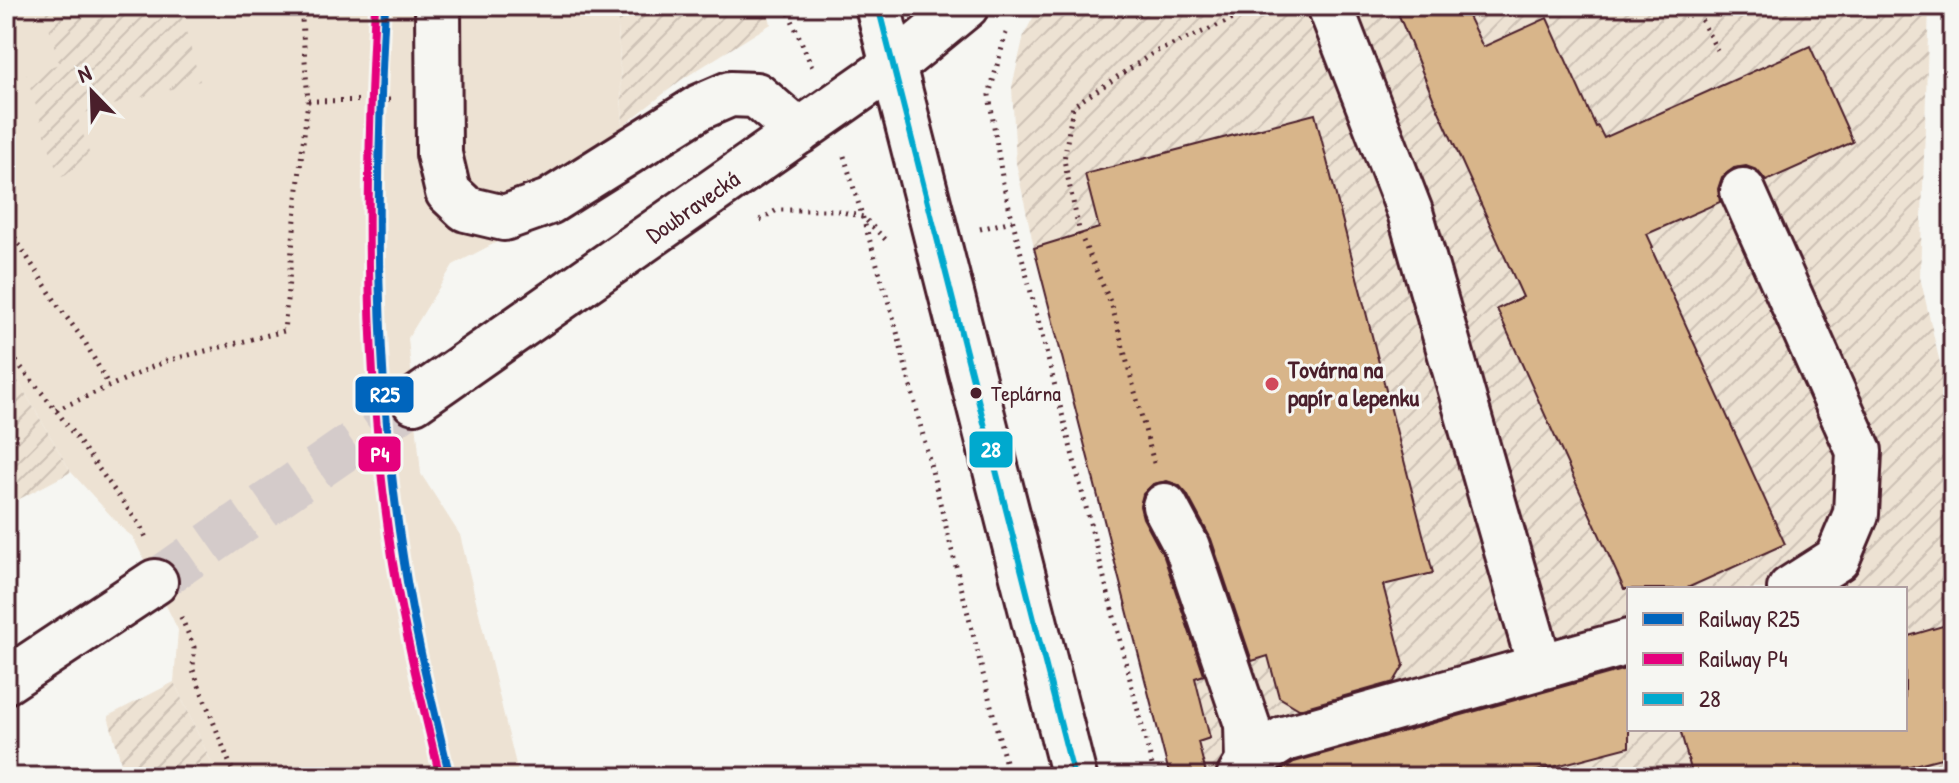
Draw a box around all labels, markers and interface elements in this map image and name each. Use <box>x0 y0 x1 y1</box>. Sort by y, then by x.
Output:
north arrow <box>52 52 132 132</box>
text: N <box>73 57 96 90</box>
street label: Doubravecká <box>639 162 745 250</box>
place label: Továrna na papír a lepenku <box>1287 353 1420 414</box>
line badge: R25 <box>354 375 415 414</box>
marker: Továrna na papír a lepenku <box>1263 375 1281 393</box>
place label: Teplárna <box>991 378 1061 408</box>
text: R25 <box>370 379 400 409</box>
marker: Teplárna <box>968 385 984 401</box>
line badge: 28 <box>968 430 1014 469</box>
text: 28 <box>981 434 1001 464</box>
line badge: P4 <box>357 435 402 473</box>
text: P4 <box>371 439 389 469</box>
legend <box>1627 587 1907 731</box>
text: Railway R25 <box>1699 602 1800 634</box>
text: Railway P4 <box>1699 642 1788 674</box>
text: 28 <box>1699 682 1721 714</box>

